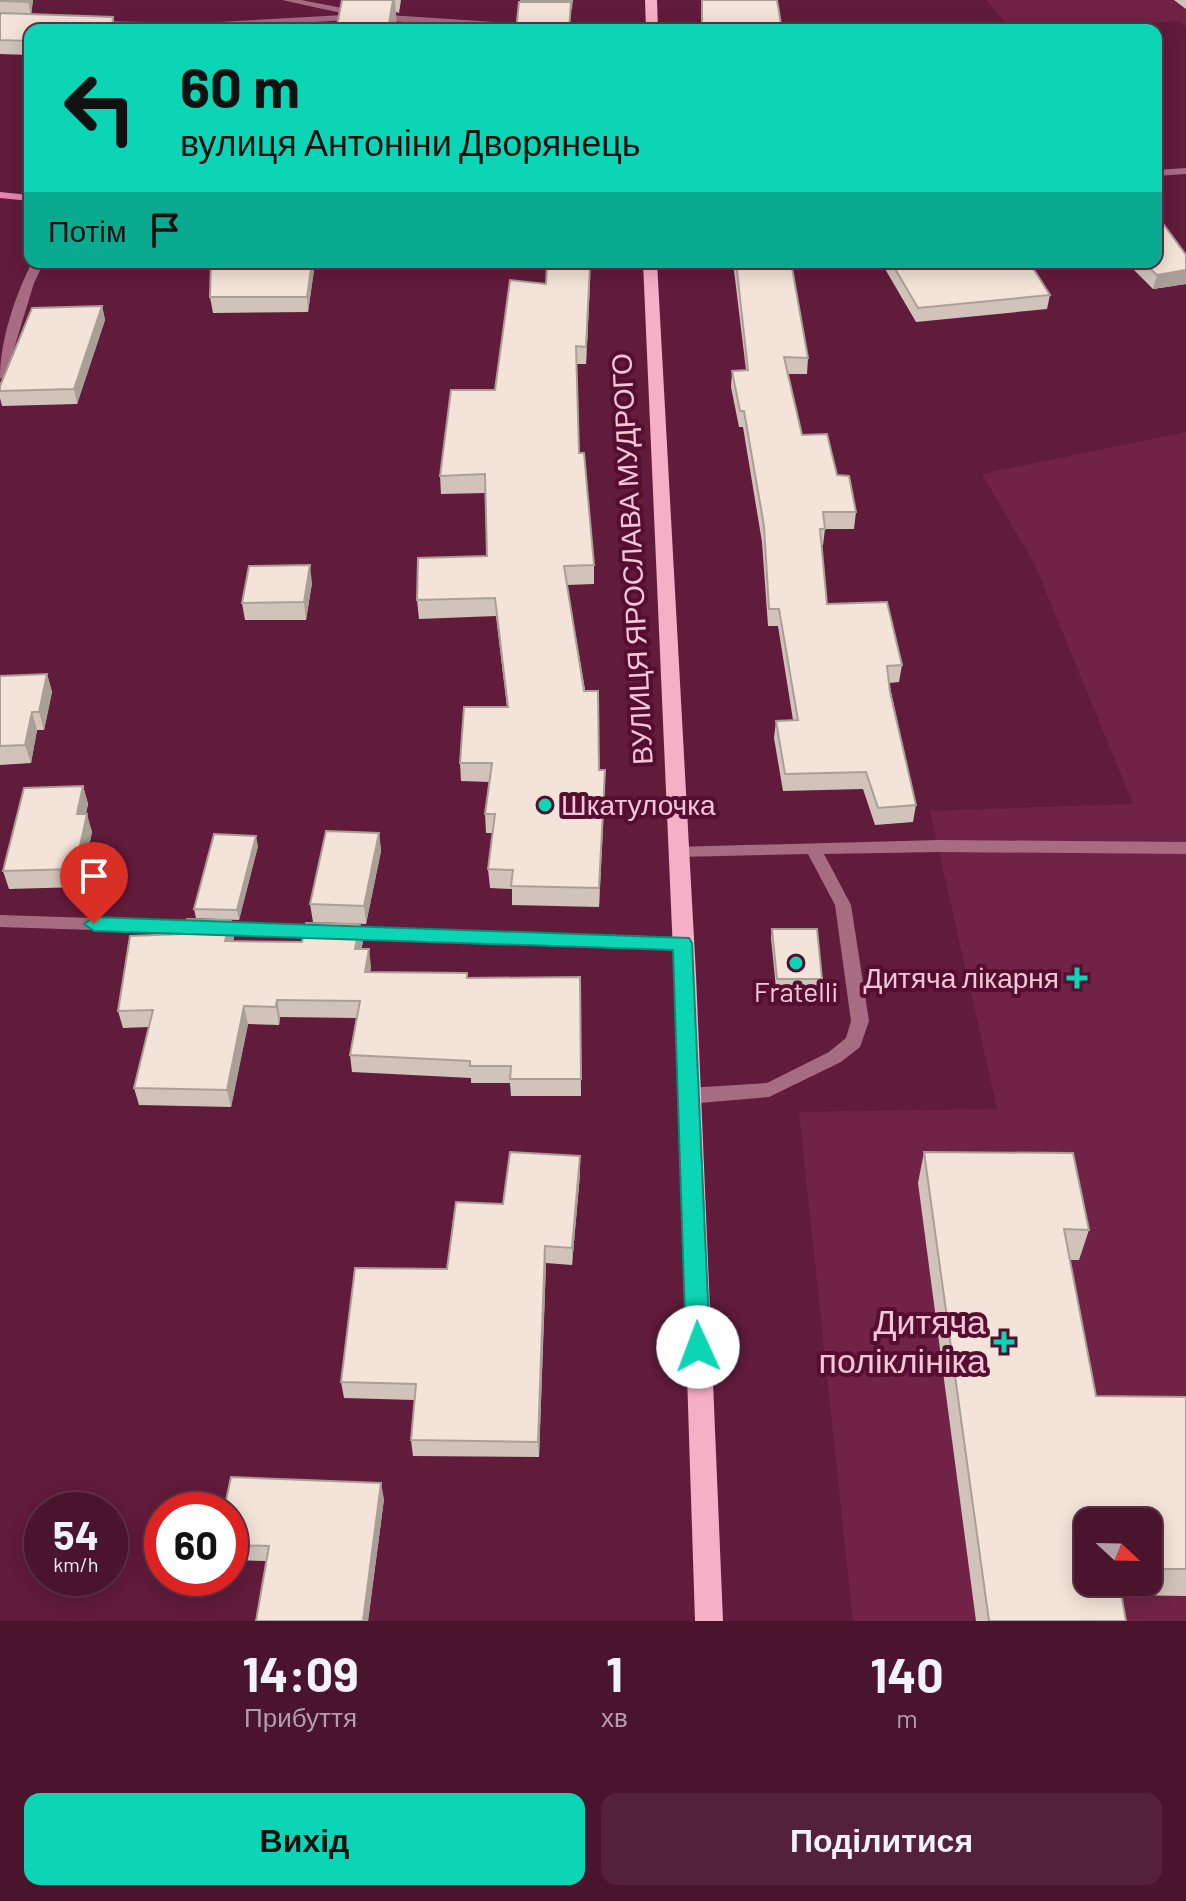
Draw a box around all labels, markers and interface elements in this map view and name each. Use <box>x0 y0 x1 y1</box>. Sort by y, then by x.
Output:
text: 60 m <box>180 52 300 119</box>
icon: left <box>48 56 152 160</box>
text: вулиця Антоніни Дворянець <box>180 120 641 163</box>
icon: arrive <box>143 208 187 252</box>
text: Потім <box>48 212 127 248</box>
street label: ВУЛИЦЯ ЯРОСЛАВА МУДРОГО <box>603 352 659 766</box>
place label: Шкатулочка <box>561 787 716 821</box>
marker: Шкатулочка <box>536 796 554 814</box>
pin <box>60 842 128 924</box>
icon: arrive <box>72 854 116 898</box>
marker: Fratelli <box>787 954 805 972</box>
place label: Дитяча лікарня <box>863 960 1059 994</box>
marker: Дитяча лікарня <box>1066 967 1088 989</box>
place label: Fratelli <box>754 974 838 1008</box>
place label: Дитяча поліклініка <box>819 1300 986 1380</box>
position arrow <box>656 1305 740 1389</box>
marker: Дитяча поліклініка <box>993 1331 1015 1353</box>
speed limit sign: 60 <box>144 1492 248 1596</box>
north arrow <box>1074 1508 1162 1596</box>
map controls <box>1074 1508 1162 1596</box>
text: 54 <box>53 1510 99 1558</box>
text: km/h <box>53 1552 99 1576</box>
text: 14:09 <box>242 1644 359 1702</box>
text: 1 <box>606 1644 623 1702</box>
text: 140 <box>870 1645 944 1703</box>
text: Прибуття <box>244 1701 357 1732</box>
text: хв <box>601 1701 628 1732</box>
text: m <box>896 1702 918 1733</box>
button: Вихід <box>24 1793 585 1885</box>
button: Поділитися <box>601 1793 1162 1885</box>

